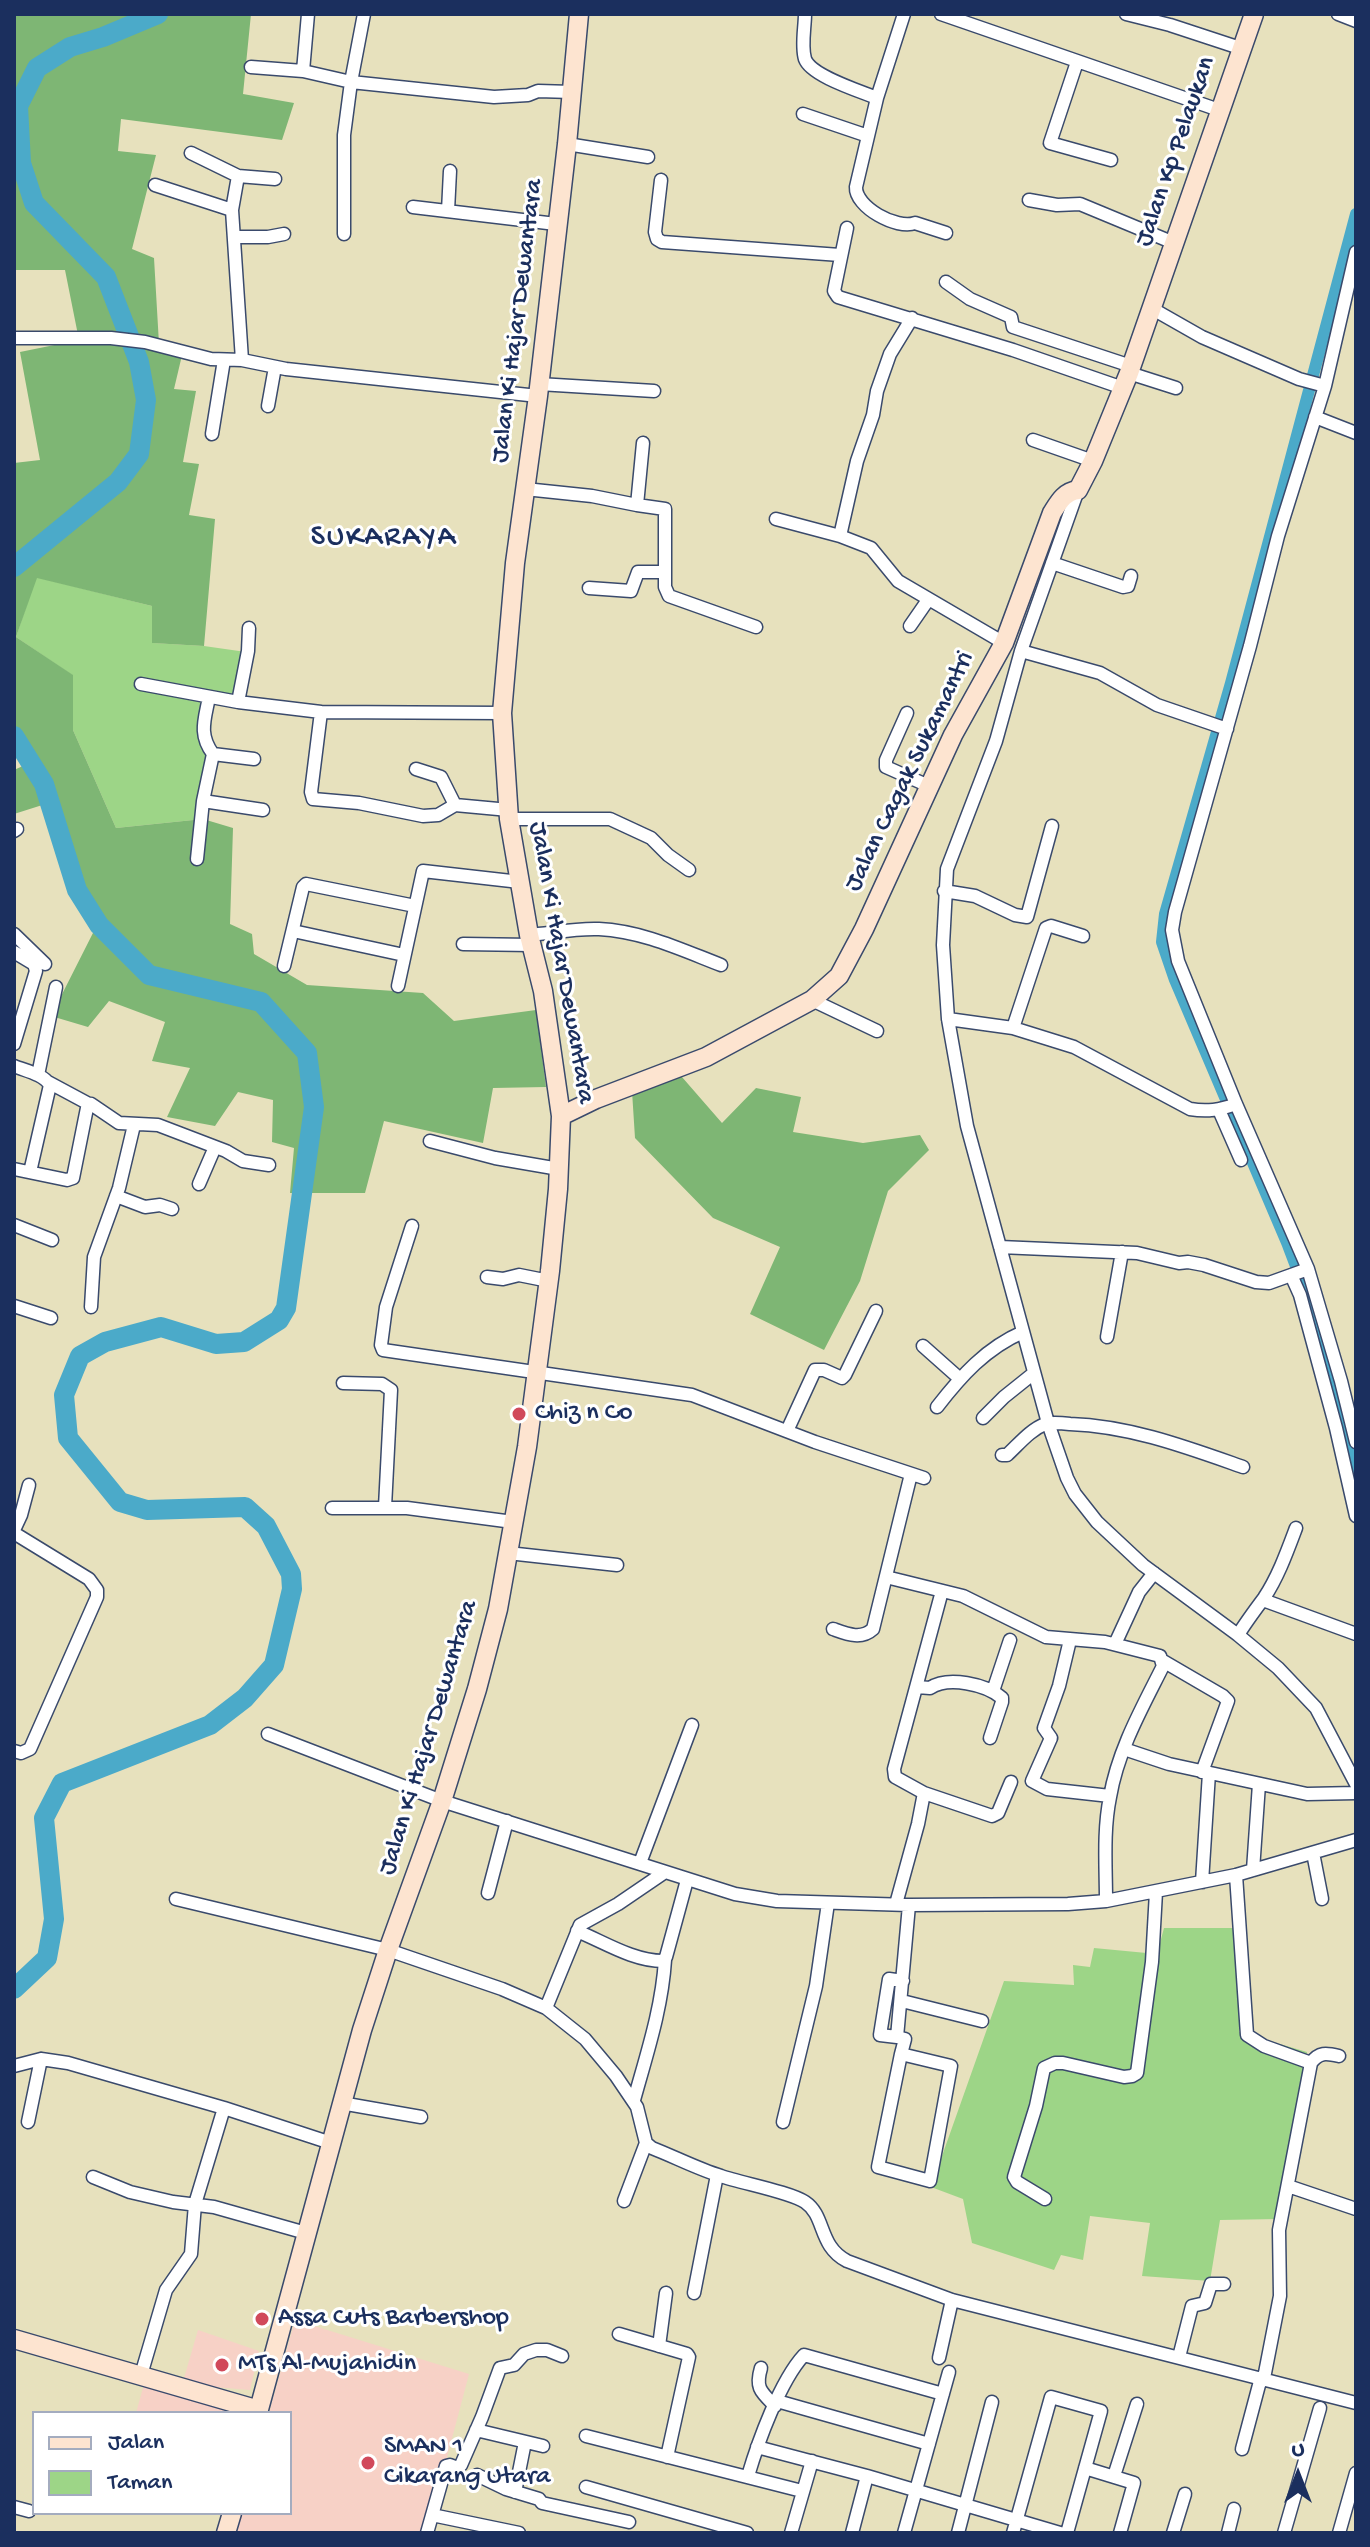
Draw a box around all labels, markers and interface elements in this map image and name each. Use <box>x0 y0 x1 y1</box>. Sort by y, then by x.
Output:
street label: Jalan Kp Pelaukan <box>1130 53 1224 251</box>
street label: Jalan Ki Hajar Dewantara <box>486 177 552 465</box>
district label: SUKARAYA <box>311 521 457 557</box>
street label: Jalan Cagak Sukamantri <box>839 647 983 897</box>
street label: Jalan Ki Hajar Dewantara <box>520 820 600 1106</box>
place label: Chiz n Co <box>535 1398 632 1430</box>
marker: Chiz n Co <box>510 1405 528 1423</box>
street label: Jalan Ki Hajar Dewantara <box>373 1597 487 1879</box>
place label: Assa Cuts Barbershop <box>278 2303 509 2335</box>
marker: Assa Cuts Barbershop <box>253 2310 271 2328</box>
place label: MTs Al-Mujahidin <box>238 2349 416 2381</box>
marker: MTs Al-Mujahidin <box>213 2356 231 2374</box>
legend <box>32 2411 292 2515</box>
text: Jalan <box>108 2429 164 2458</box>
place label: SMAN 1 Cikarang Utara <box>384 2432 550 2494</box>
north arrow <box>1258 2435 1338 2515</box>
text: U <box>1292 2438 1304 2464</box>
marker: SMAN 1 Cikarang Utara <box>359 2454 377 2472</box>
text: Taman <box>108 2469 172 2498</box>

